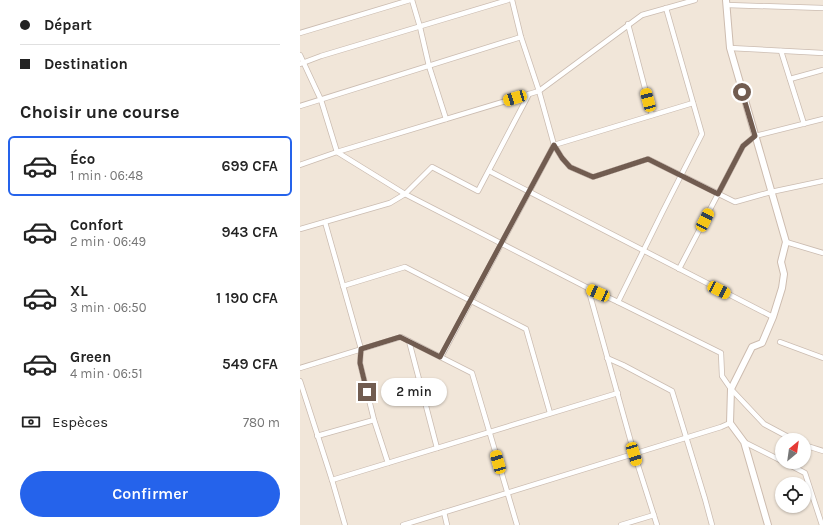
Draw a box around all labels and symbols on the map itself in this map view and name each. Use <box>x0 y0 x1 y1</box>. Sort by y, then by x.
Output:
route start <box>733 83 751 101</box>
car <box>639 87 657 113</box>
car <box>502 89 528 107</box>
car <box>694 207 716 233</box>
car <box>706 279 732 301</box>
car <box>585 283 611 303</box>
callout: 2 min <box>381 378 447 406</box>
route end <box>358 383 376 401</box>
north arrow <box>775 433 811 469</box>
car <box>625 441 643 467</box>
car <box>489 449 507 475</box>

